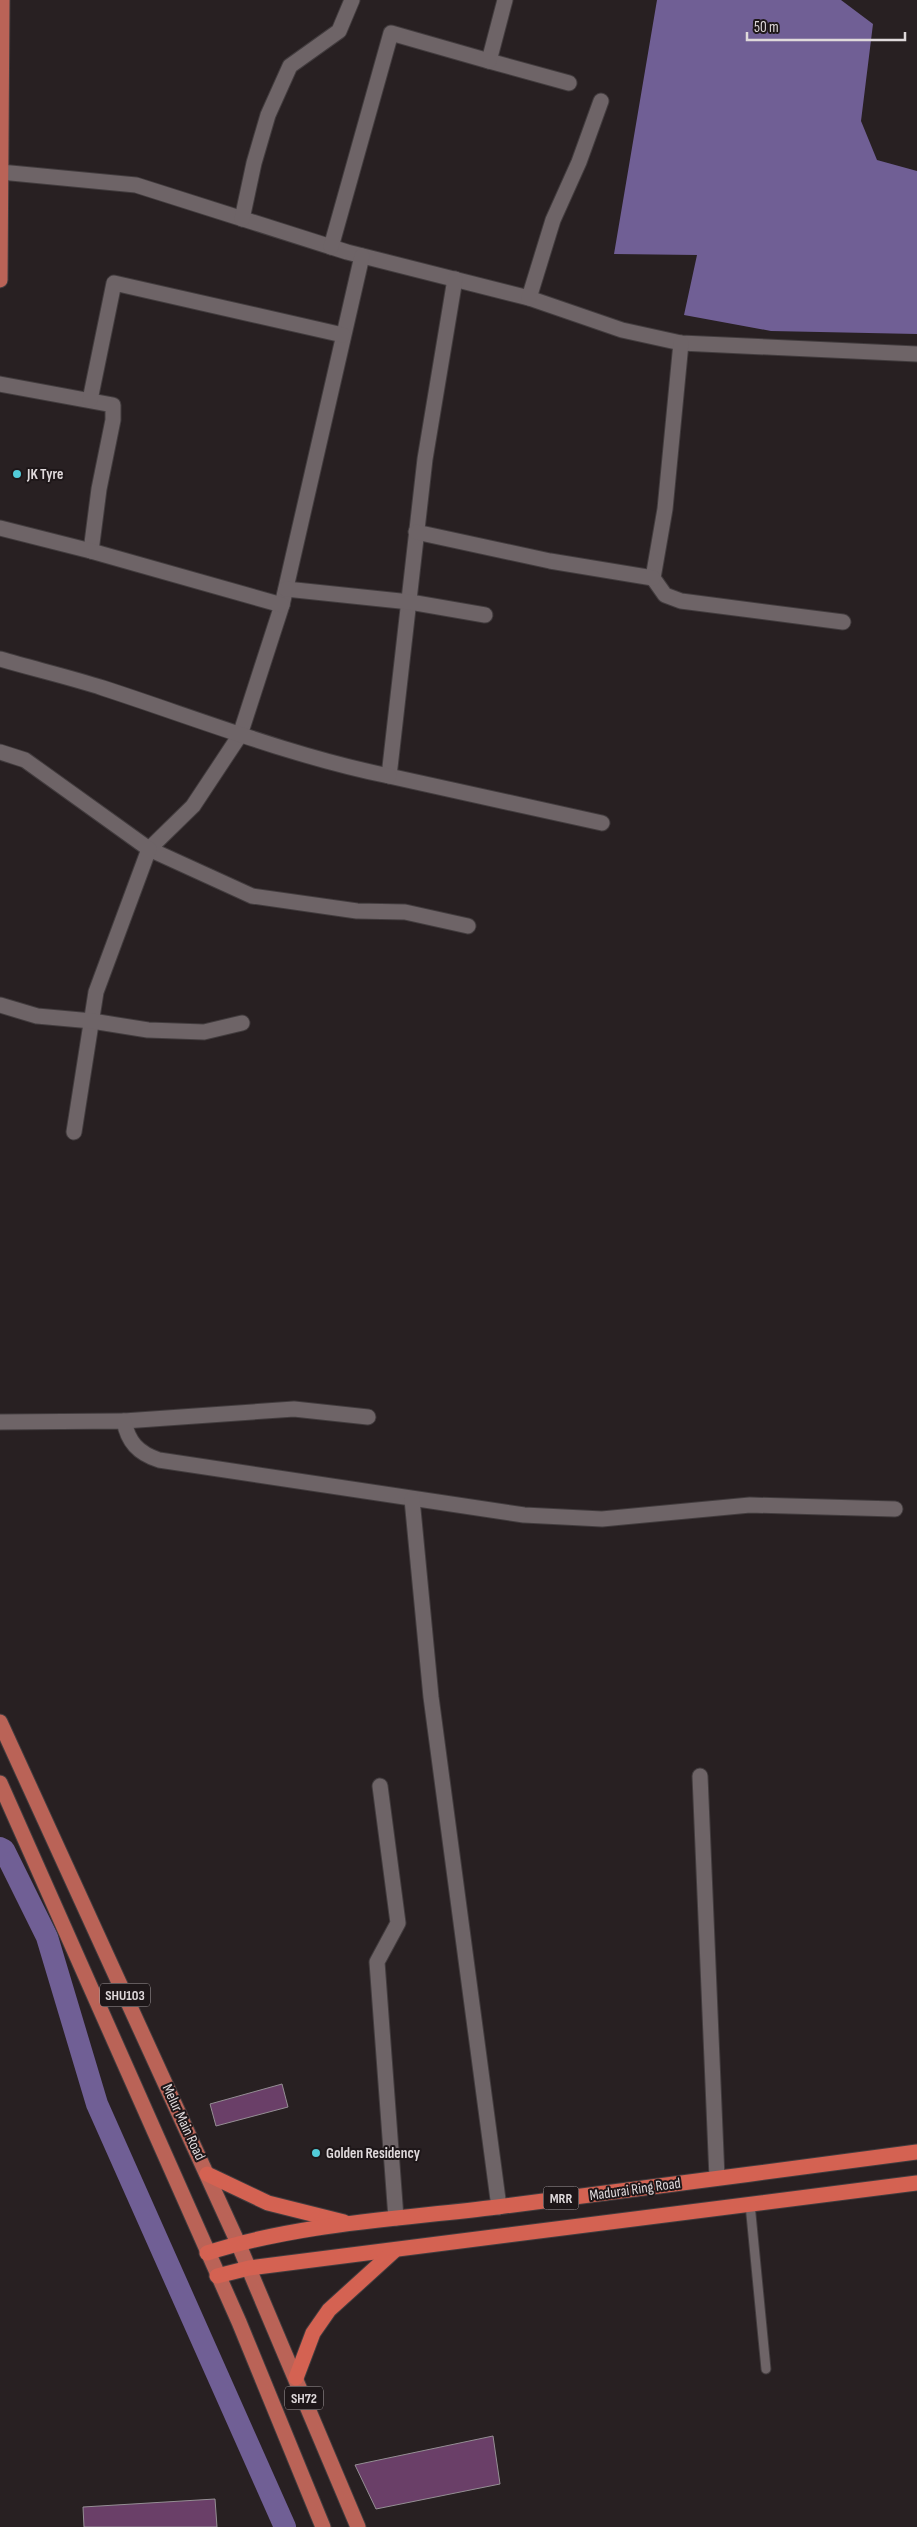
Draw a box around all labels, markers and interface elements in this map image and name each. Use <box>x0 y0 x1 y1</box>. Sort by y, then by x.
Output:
scale bar <box>747 10 904 42</box>
text: 50 m <box>754 18 779 37</box>
place label: JK Tyre <box>26 465 63 484</box>
marker: JK Tyre <box>11 468 23 480</box>
road number: SHU103 <box>100 1984 150 2006</box>
street label: Melur Main Road <box>158 2081 209 2163</box>
place label: Golden Residency <box>326 2144 421 2163</box>
marker: Golden Residency <box>310 2147 322 2159</box>
street label: Madurai Ring Road <box>588 2174 682 2205</box>
road number: MRR <box>544 2186 578 2210</box>
road number: SH72 <box>285 2386 323 2410</box>

